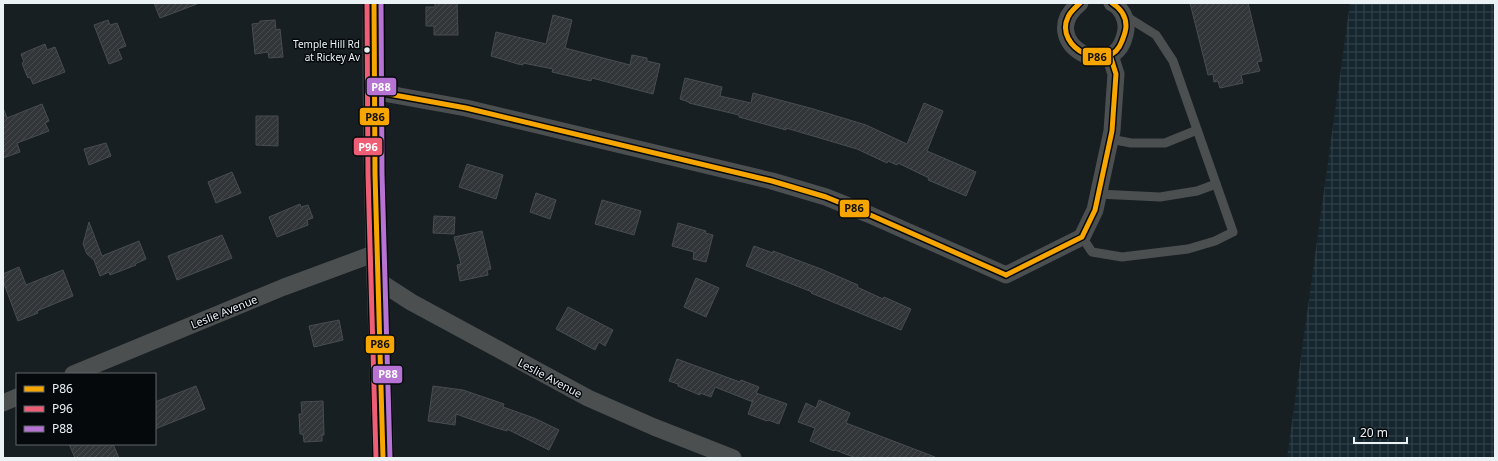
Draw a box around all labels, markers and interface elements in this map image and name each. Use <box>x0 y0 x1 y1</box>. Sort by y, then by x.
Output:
place label: Temple Hill Rd at Rickey Av <box>293 37 361 64</box>
marker: Temple Hill Rd at Rickey Av <box>362 45 372 55</box>
line badge: P86 <box>1082 47 1112 66</box>
text: P86 <box>1087 49 1107 64</box>
line badge: P88 <box>366 77 397 96</box>
text: P88 <box>371 79 391 94</box>
line badge: P86 <box>359 107 390 126</box>
text: P86 <box>365 109 385 124</box>
line badge: P96 <box>353 137 383 156</box>
text: P96 <box>358 139 378 154</box>
line badge: P86 <box>839 199 870 218</box>
text: P86 <box>844 200 864 215</box>
street label: Leslie Avenue <box>188 291 259 332</box>
line badge: P86 <box>365 335 395 354</box>
text: P86 <box>370 336 390 351</box>
street label: Leslie Avenue <box>516 354 585 401</box>
line badge: P88 <box>372 365 403 384</box>
text: P88 <box>378 366 398 381</box>
legend <box>16 373 156 445</box>
text: P86 <box>52 380 73 397</box>
text: P96 <box>52 400 73 417</box>
scale bar <box>1354 419 1407 445</box>
text: P88 <box>52 420 73 437</box>
text: 20 m <box>1360 424 1388 441</box>

